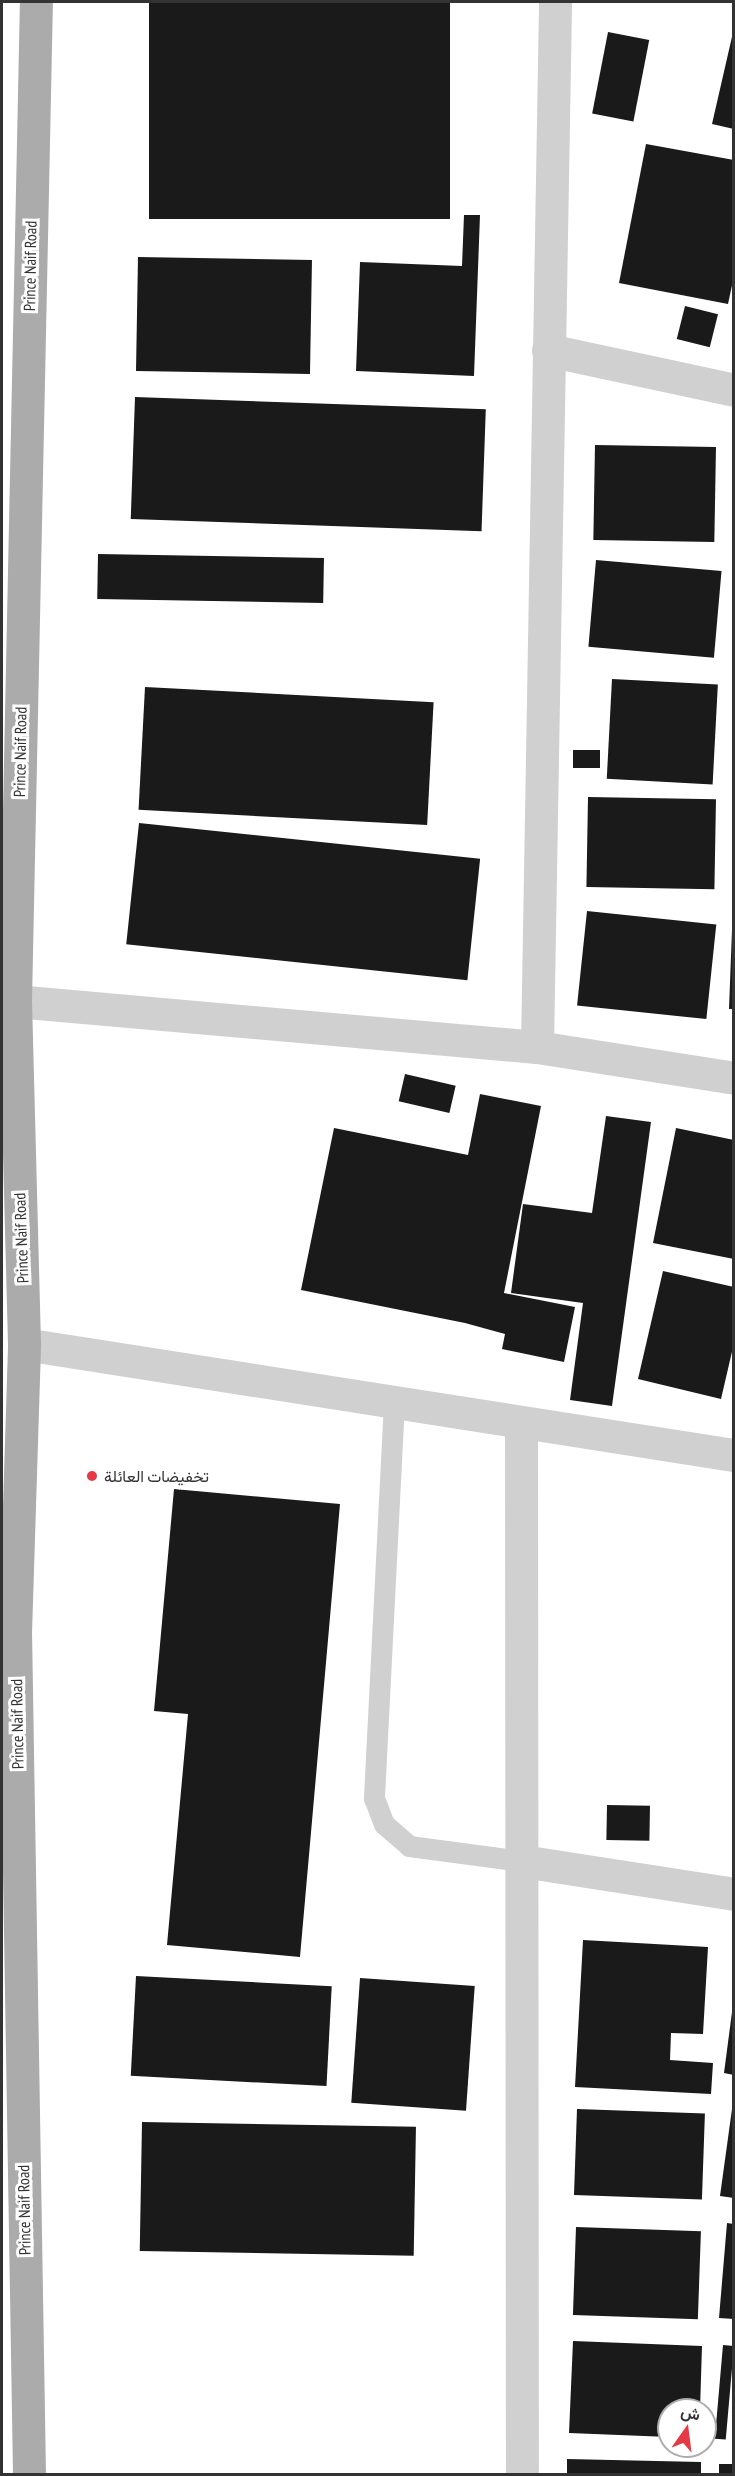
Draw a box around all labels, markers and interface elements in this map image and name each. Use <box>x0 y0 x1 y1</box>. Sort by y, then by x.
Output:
street label: Prince Naif Road <box>20 221 40 311</box>
street label: Prince Naif Road <box>10 707 30 797</box>
street label: Prince Naif Road <box>10 1193 32 1283</box>
place label: تخفيضات العائلة <box>104 1466 209 1486</box>
marker: تخفيضات العائلة <box>85 1469 99 1483</box>
street label: Prince Naif Road <box>7 1679 27 1769</box>
street label: Prince Naif Road <box>14 2165 34 2255</box>
north arrow <box>657 2398 717 2458</box>
text: ش <box>679 2400 703 2425</box>

